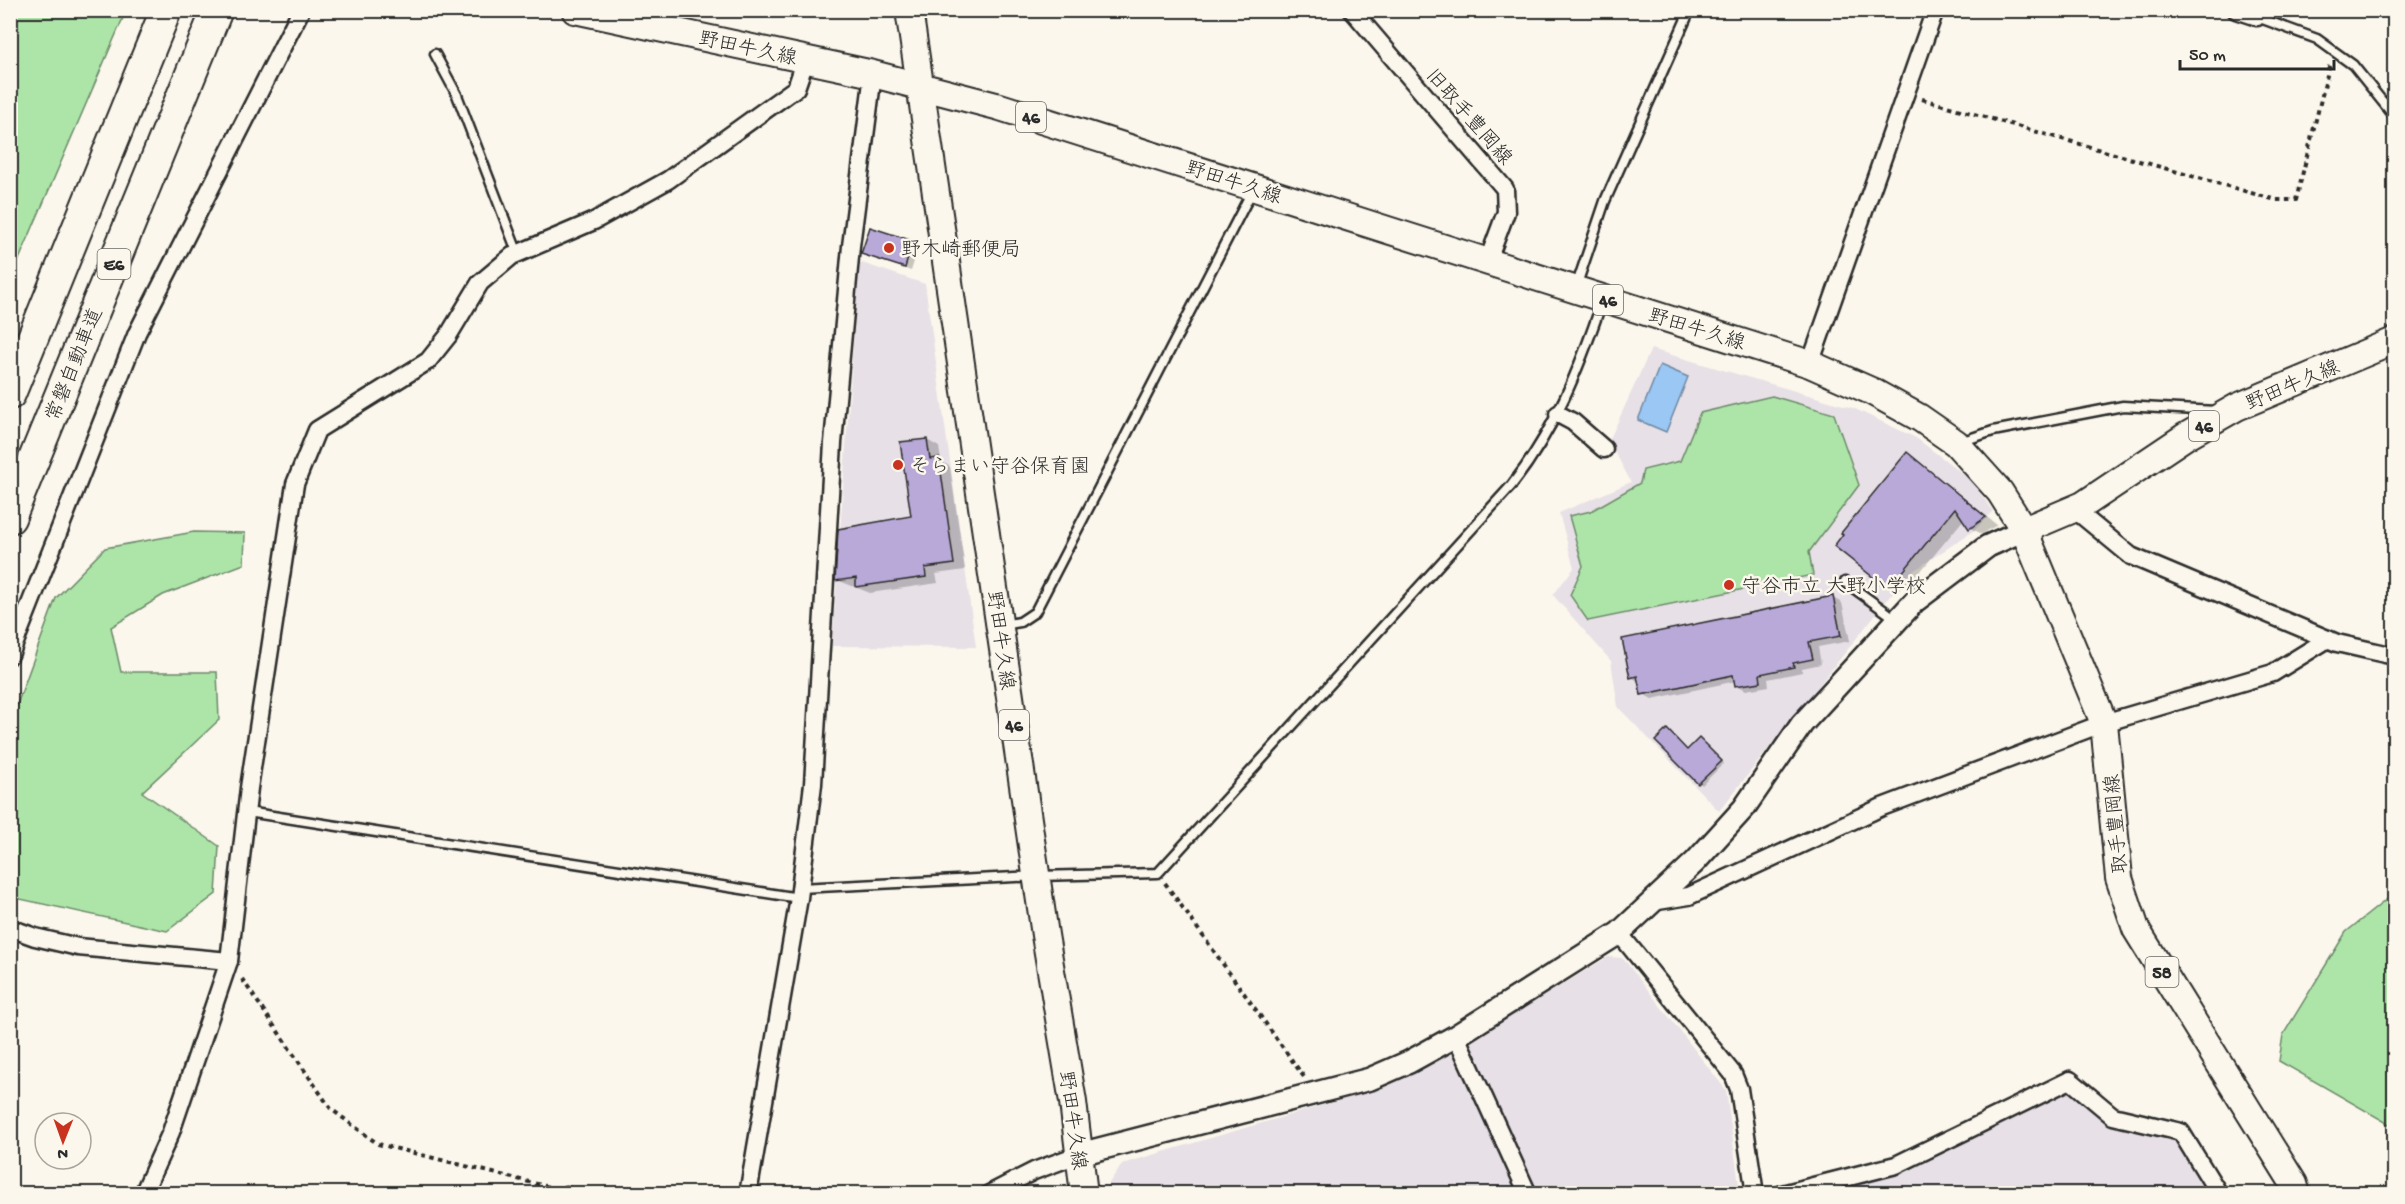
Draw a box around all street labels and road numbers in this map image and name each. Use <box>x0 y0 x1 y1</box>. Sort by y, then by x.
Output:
street label: 野田牛久線 <box>696 27 799 72</box>
street label: 旧取手豊岡線 <box>1419 64 1517 171</box>
road number: 46 <box>1016 102 1046 132</box>
street label: 野田牛久線 <box>1182 156 1285 211</box>
road number: E6 <box>98 249 130 279</box>
road number: 46 <box>1593 285 1623 315</box>
street label: 野田牛久線 <box>1645 304 1748 357</box>
street label: 常磐自動車道 <box>41 305 109 425</box>
street label: 野田牛久線 <box>2242 355 2344 417</box>
road number: 46 <box>2189 411 2219 441</box>
street label: 野田牛久線 <box>980 589 1019 692</box>
road number: 46 <box>999 710 1029 740</box>
street label: 取手豊岡線 <box>2101 773 2134 875</box>
road number: 58 <box>2146 957 2178 987</box>
street label: 野田牛久線 <box>1052 1069 1091 1172</box>

